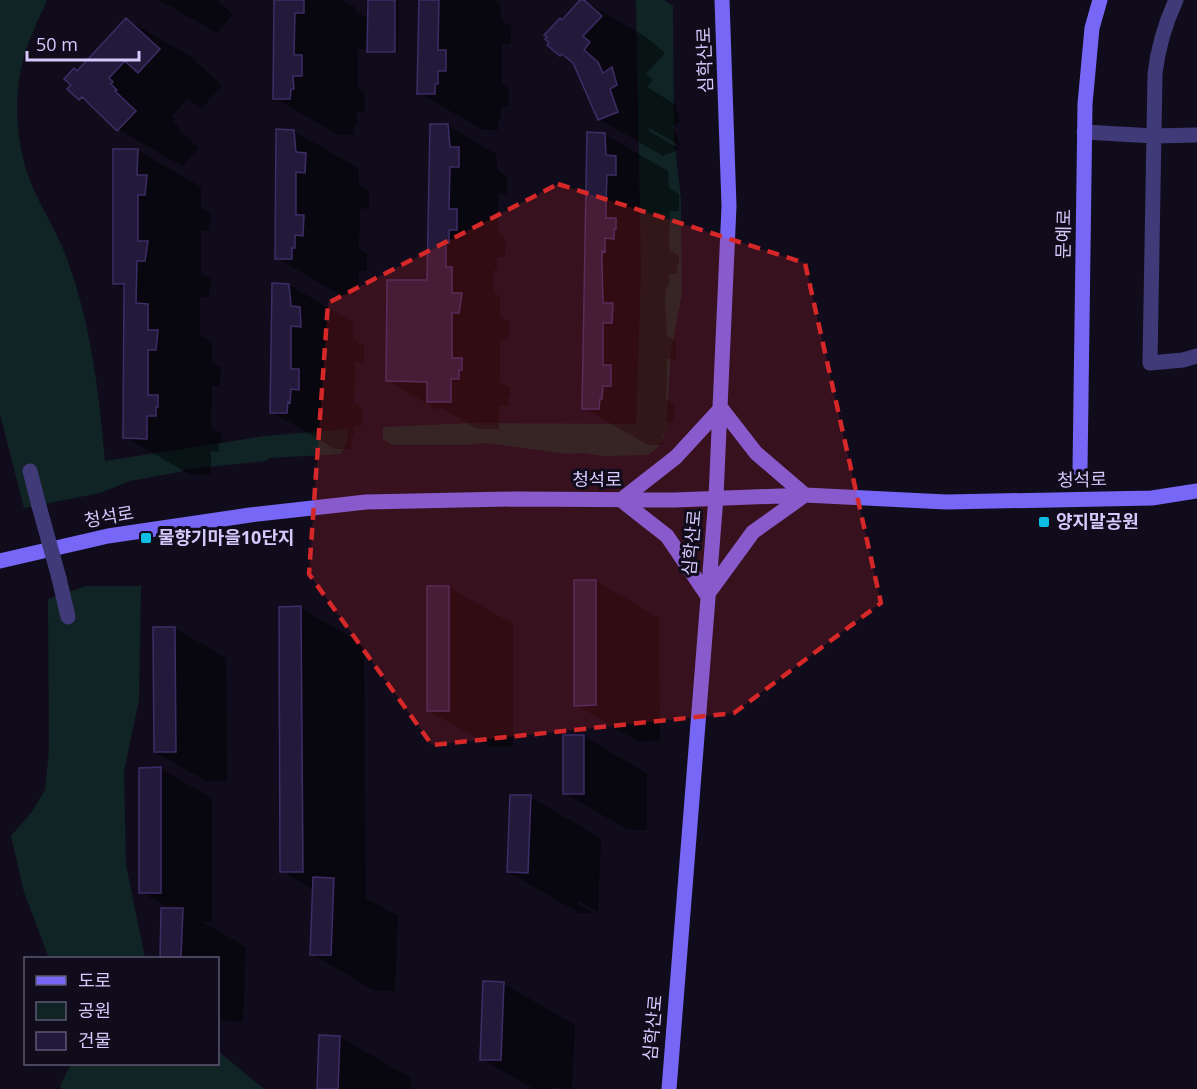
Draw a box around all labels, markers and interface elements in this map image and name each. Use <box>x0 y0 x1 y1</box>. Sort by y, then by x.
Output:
scale bar <box>27 24 140 62</box>
street label: 심학산로 <box>691 27 717 94</box>
text: 50 m <box>36 32 78 56</box>
street label: 문예로 <box>1051 209 1075 259</box>
street label: 청석로 <box>572 467 622 491</box>
street label: 청석로 <box>1057 467 1107 491</box>
street label: 청석로 <box>82 500 135 532</box>
street label: 심학산로 <box>676 509 706 577</box>
place label: 양지말공원 <box>1056 509 1139 533</box>
marker: 양지말공원 <box>1037 515 1051 529</box>
place label: 물향기마을10단지 <box>158 525 295 549</box>
marker: 물향기마을10단지 <box>139 531 153 545</box>
legend <box>24 957 219 1065</box>
text: 도로 <box>78 968 111 992</box>
street label: 심학산로 <box>637 994 667 1062</box>
text: 공원 <box>78 998 111 1022</box>
text: 건물 <box>78 1028 111 1052</box>

